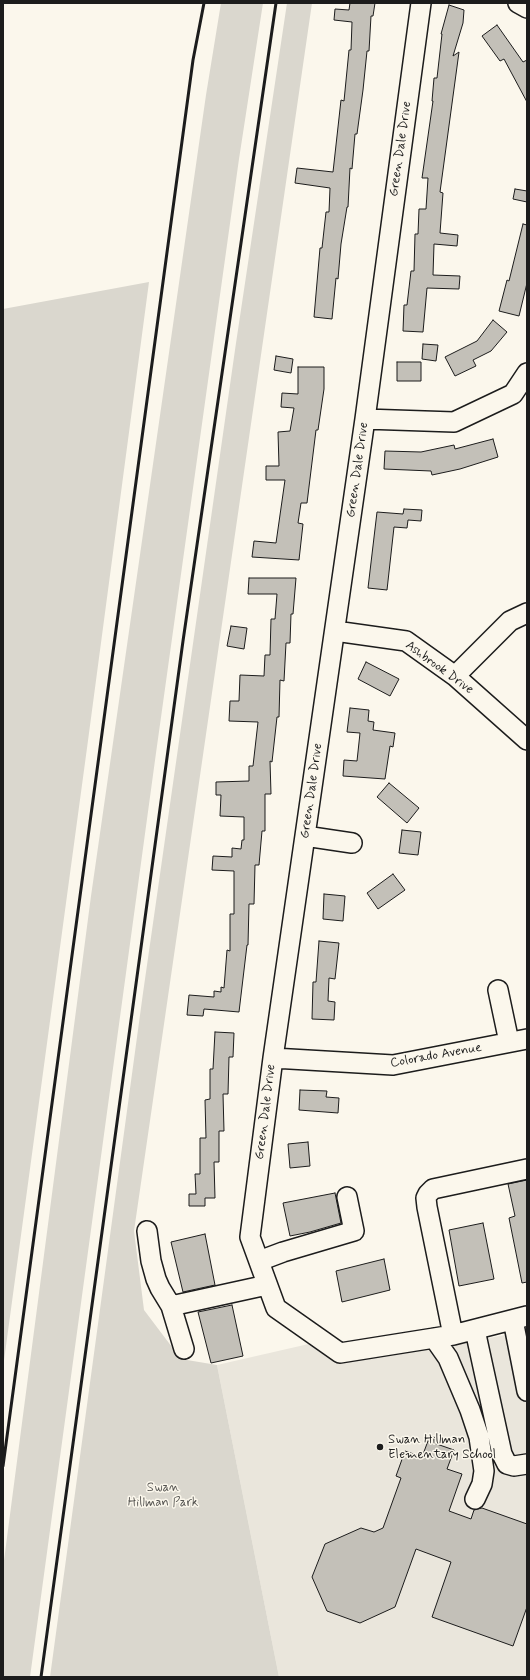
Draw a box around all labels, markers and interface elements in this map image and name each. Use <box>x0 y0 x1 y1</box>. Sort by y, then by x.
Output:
street label: Green Dale Drive <box>387 100 415 198</box>
street label: Green Dale Drive <box>344 421 372 519</box>
street label: Ashbrook Drive <box>402 638 476 698</box>
street label: Green Dale Drive <box>298 742 326 840</box>
street label: Colorado Avenue <box>389 1040 483 1072</box>
street label: Green Dale Drive <box>252 1063 280 1161</box>
place label: Swan Hillman Elementary School <box>388 1432 496 1463</box>
marker: Swan Hillman Elementary School <box>375 1442 385 1452</box>
park label: Swan Hillman Park <box>128 1480 198 1511</box>

